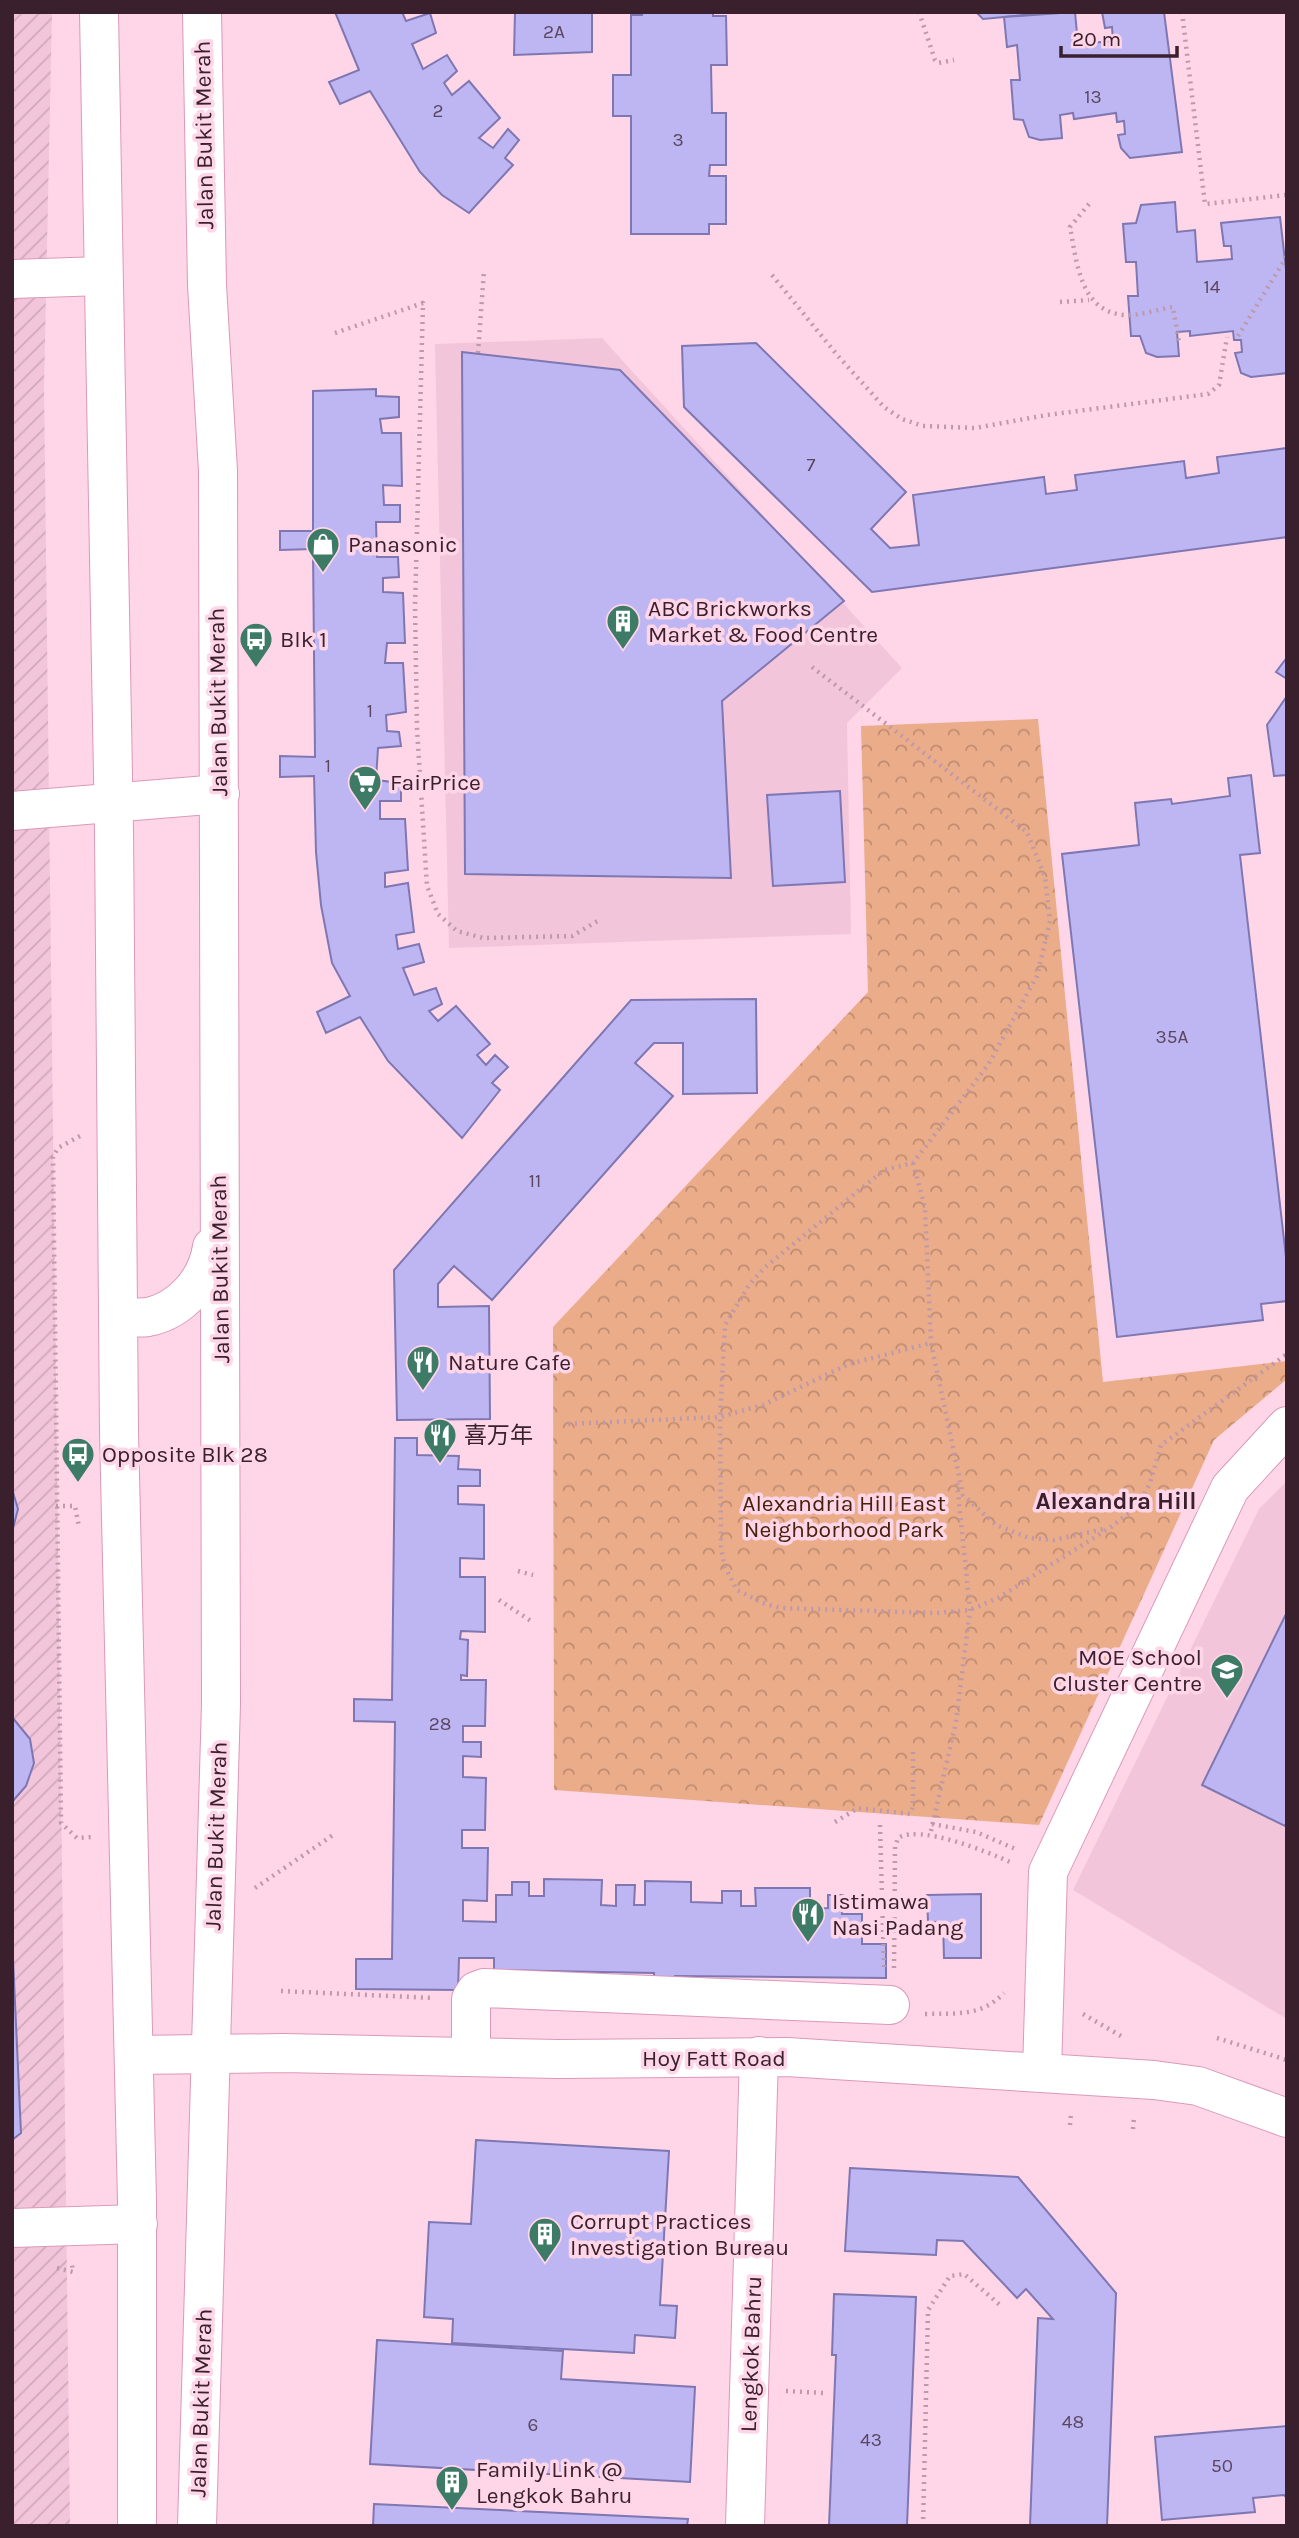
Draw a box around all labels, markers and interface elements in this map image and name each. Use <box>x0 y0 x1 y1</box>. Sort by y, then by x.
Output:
scale bar <box>1061 14 1176 58</box>
house number: 2A <box>543 21 565 43</box>
text: 20 m <box>1072 27 1121 51</box>
street label: Jalan Bukit Merah <box>189 40 219 230</box>
house number: 13 <box>1084 86 1102 108</box>
house number: 2 <box>432 100 444 122</box>
house number: 3 <box>672 129 684 151</box>
house number: 14 <box>1204 276 1221 298</box>
house number: 7 <box>807 454 816 476</box>
shop icon: Panasonic <box>304 525 342 574</box>
place label: Panasonic <box>348 531 457 558</box>
place label: ABC Brickworks Market & Food Centre <box>648 595 878 648</box>
building icon: ABC Brickworks Market & Food Centre <box>604 602 642 651</box>
street label: Jalan Bukit Merah <box>203 607 233 797</box>
bus stop icon: Blk 1 <box>237 620 275 669</box>
place label: Blk 1 <box>280 626 327 653</box>
house number: 1 <box>367 700 373 722</box>
house number: 1 <box>325 755 331 777</box>
supermarket icon: FairPrice <box>346 763 384 812</box>
place label: FairPrice <box>390 769 481 796</box>
house number: 35A <box>1156 1026 1189 1048</box>
house number: 11 <box>529 1170 541 1192</box>
street label: Jalan Bukit Merah <box>205 1174 235 1364</box>
restaurant icon: Nature Cafe <box>404 1343 442 1392</box>
place label: Nature Cafe <box>448 1349 571 1376</box>
restaurant icon: 喜万年 <box>421 1416 459 1465</box>
place label: 喜万年 <box>464 1422 533 1449</box>
bus stop icon: Opposite Blk 28 <box>59 1435 97 1484</box>
place label: Opposite Blk 28 <box>102 1441 268 1468</box>
district label: Alexandra Hill <box>1035 1487 1197 1515</box>
park label: Alexandria Hill East Neighborhood Park <box>742 1490 946 1543</box>
place label: MOE School Cluster Centre <box>1053 1644 1202 1697</box>
school or university icon: MOE School Cluster Centre <box>1208 1651 1246 1700</box>
house number: 28 <box>429 1713 451 1735</box>
street label: Jalan Bukit Merah <box>199 1741 233 1931</box>
place label: Istimawa Nasi Padang <box>832 1888 963 1941</box>
restaurant icon: Istimawa Nasi Padang <box>789 1895 827 1944</box>
street label: Hoy Fatt Road <box>642 2045 786 2072</box>
place label: Corrupt Practices Investigation Bureau <box>570 2208 789 2261</box>
building icon: Corrupt Practices Investigation Bureau <box>526 2215 564 2264</box>
street label: Lengkok Bahru <box>735 2275 767 2433</box>
street label: Jalan Bukit Merah <box>184 2308 218 2498</box>
house number: 48 <box>1062 2411 1084 2433</box>
house number: 6 <box>528 2414 538 2436</box>
house number: 43 <box>860 2429 882 2451</box>
house number: 50 <box>1211 2455 1233 2477</box>
place label: Family Link @ Lengkok Bahru <box>476 2456 632 2509</box>
building icon: Family Link @ Lengkok Bahru <box>433 2463 471 2512</box>

